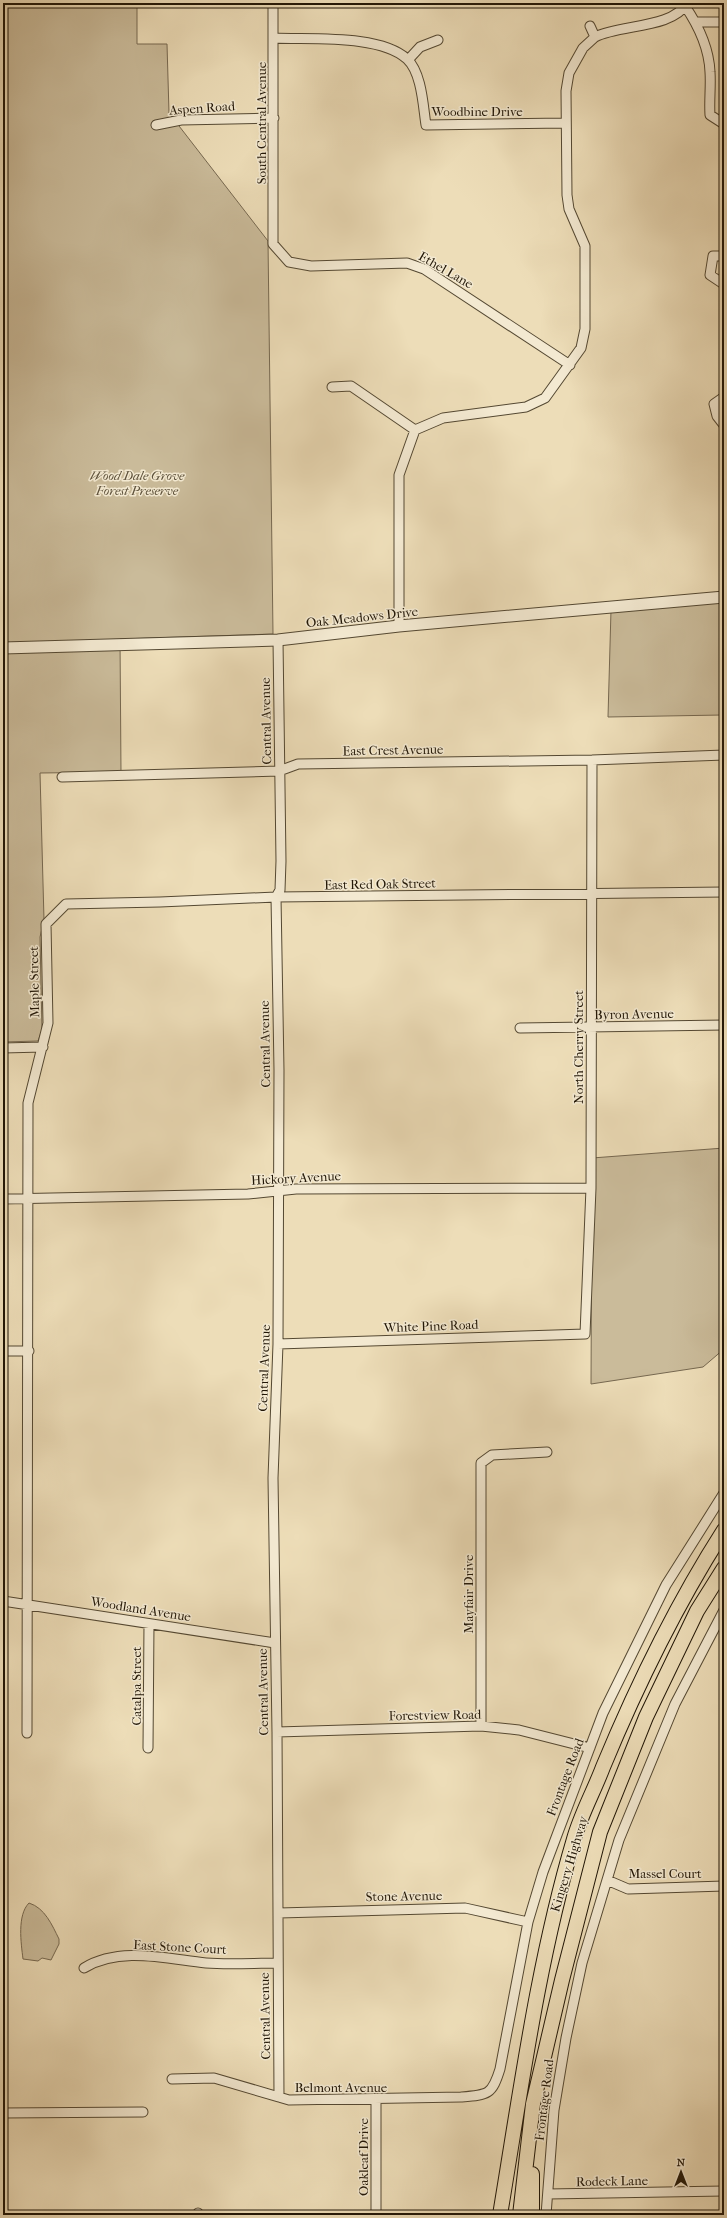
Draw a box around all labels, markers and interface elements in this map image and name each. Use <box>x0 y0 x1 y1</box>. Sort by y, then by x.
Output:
street label: South Central Avenue <box>254 61 269 184</box>
street label: Aspen Road <box>168 98 236 118</box>
street label: Woodbine Drive <box>430 104 523 119</box>
street label: Ethel Lane <box>416 248 476 292</box>
park label: Wood Dale Grove Forest Preserve <box>90 468 185 498</box>
street label: Oak Meadows Drive <box>305 604 419 630</box>
street label: Central Avenue <box>258 677 274 765</box>
street label: East Crest Avenue <box>342 742 444 758</box>
street label: East Red Oak Street <box>324 876 436 892</box>
street label: Maple Street <box>26 946 42 1018</box>
street label: North Cherry Street <box>571 990 586 1104</box>
street label: Central Avenue <box>257 1000 273 1088</box>
street label: Byron Avenue <box>594 1006 675 1022</box>
street label: Hickory Avenue <box>251 1168 342 1188</box>
street label: White Pine Road <box>382 1317 480 1335</box>
street label: Central Avenue <box>255 1324 273 1412</box>
street label: Mayfair Drive <box>461 1554 476 1633</box>
street label: Woodland Avenue <box>89 1594 193 1624</box>
street label: Catalpa Street <box>129 1646 144 1726</box>
street label: Central Avenue <box>255 1648 271 1736</box>
street label: Forestview Road <box>389 1707 482 1723</box>
street label: Frontage Road <box>543 1735 587 1818</box>
street label: Kingery Highway <box>547 1813 591 1914</box>
street label: Massel Court <box>628 1866 702 1881</box>
street label: Stone Avenue <box>366 1888 443 1904</box>
street label: East Stone Court <box>133 1937 227 1957</box>
street label: Central Avenue <box>257 1972 273 2060</box>
street label: Frontage Road <box>532 2057 557 2142</box>
street label: Belmont Avenue <box>295 2080 388 2095</box>
street label: Oakleaf Drive <box>356 2118 371 2196</box>
north arrow <box>661 2152 701 2192</box>
text: N <box>677 2156 686 2169</box>
street label: Rodeck Lane <box>576 2173 649 2189</box>

